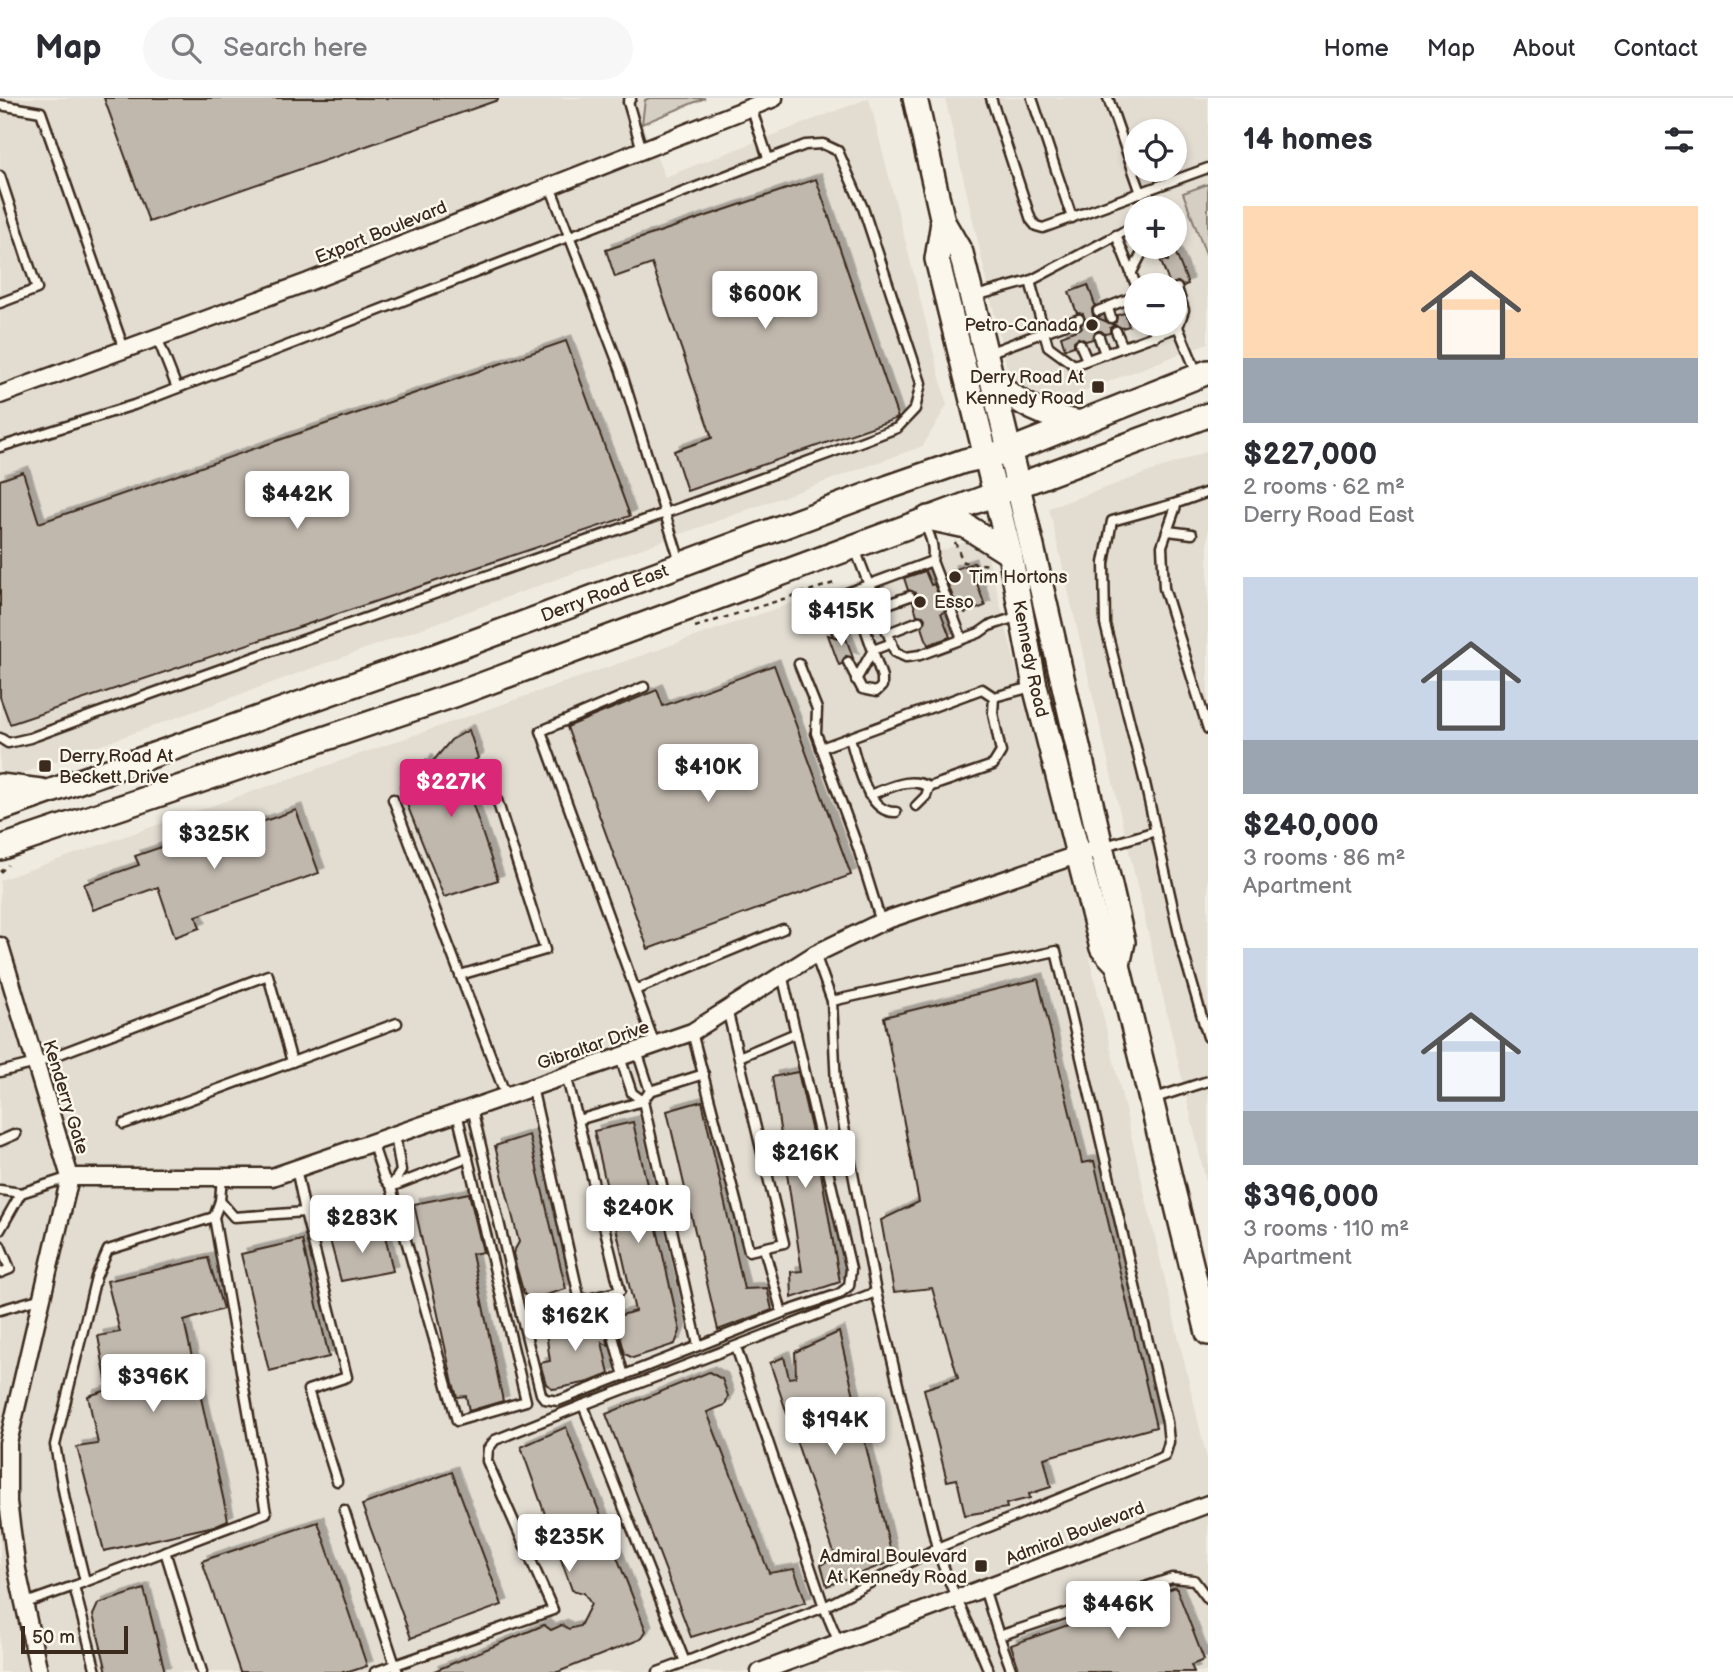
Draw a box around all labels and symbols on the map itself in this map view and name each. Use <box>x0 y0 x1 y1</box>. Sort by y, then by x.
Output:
street label: Export Boulevard <box>312 197 450 268</box>
pin: $600K <box>716 272 814 331</box>
place label: Petro-Canada <box>964 315 1078 336</box>
marker: Petro-Canada <box>1084 317 1100 333</box>
place label: Derry Road At Kennedy Road <box>965 367 1084 409</box>
marker: Derry Road At Kennedy Road <box>1090 379 1106 395</box>
pin: $442K <box>248 472 346 531</box>
street label: Derry Road East <box>538 560 672 627</box>
place label: Tim Hortons <box>969 567 1068 588</box>
marker: Tim Hortons <box>947 569 963 585</box>
pin: $415K <box>792 588 890 648</box>
place label: Esso <box>934 592 974 613</box>
marker: Esso <box>912 594 928 610</box>
street label: Kennedy Road <box>1008 599 1053 719</box>
pin: $410K <box>659 744 757 804</box>
place label: Derry Road At Beckett Drive <box>59 746 174 788</box>
marker: Derry Road At Beckett Drive <box>37 758 53 774</box>
pin: $227K <box>402 760 500 819</box>
pin: $325K <box>165 812 263 871</box>
street label: Gibraltar Drive <box>534 1016 652 1074</box>
street label: Kenderry Gate <box>38 1038 93 1157</box>
pin: $216K <box>756 1130 854 1190</box>
pin: $240K <box>589 1186 687 1245</box>
pin: $283K <box>313 1196 411 1255</box>
pin: $162K <box>526 1294 624 1353</box>
pin: $396K <box>104 1354 202 1414</box>
pin: $194K <box>786 1398 884 1457</box>
street label: Admiral Boulevard <box>1003 1497 1148 1570</box>
pin: $235K <box>520 1514 618 1574</box>
place label: Admiral Boulevard At Kennedy Road <box>820 1546 967 1588</box>
marker: Admiral Boulevard At Kennedy Road <box>973 1558 989 1574</box>
pin: $446K <box>1069 1582 1167 1641</box>
scale bar <box>21 1623 128 1655</box>

